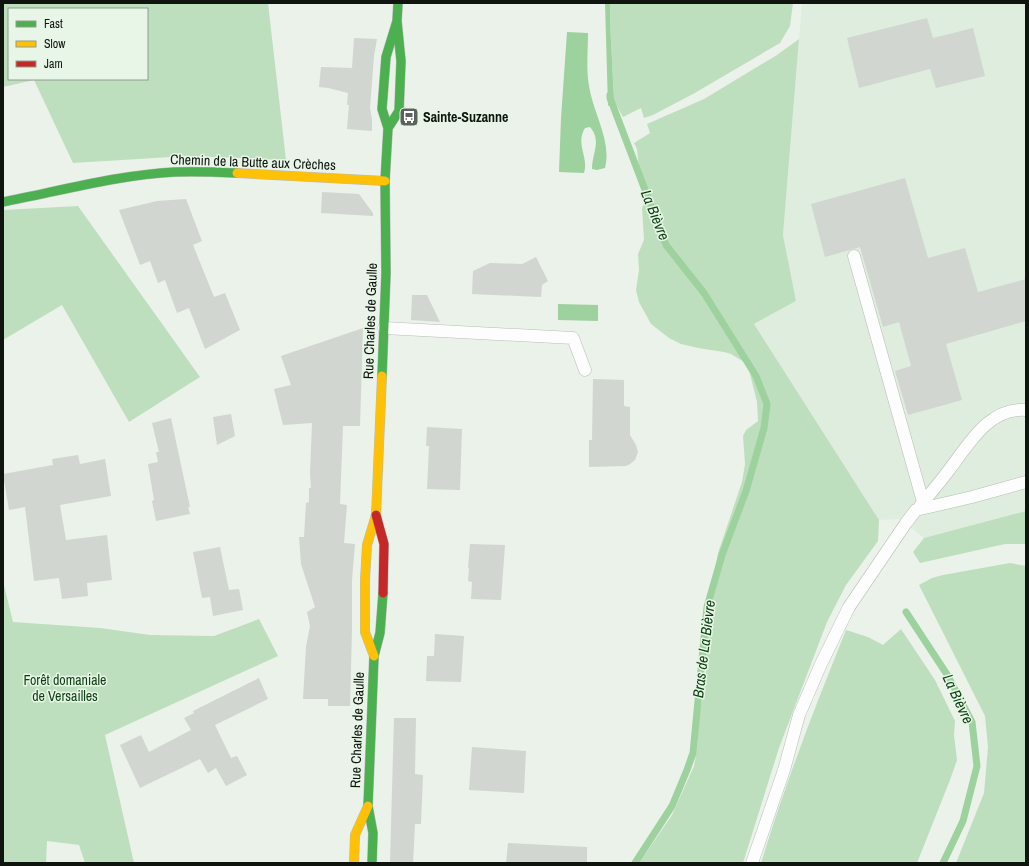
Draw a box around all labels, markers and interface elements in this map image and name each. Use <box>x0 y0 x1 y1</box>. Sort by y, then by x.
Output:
legend <box>8 8 148 80</box>
text: Fast <box>44 16 63 32</box>
text: Slow <box>44 36 66 52</box>
text: Jam <box>44 56 63 72</box>
bus stop icon: Sainte-Suzanne <box>398 106 420 128</box>
place label: Sainte-Suzanne <box>423 108 508 126</box>
street label: Chemin de la Butte aux Crèches <box>170 150 336 174</box>
water label: La Bièvre <box>636 186 675 243</box>
street label: Rue Charles de Gaulle <box>359 263 381 379</box>
water label: Bras de La Bièvre <box>687 599 720 699</box>
water label: La Bièvre <box>938 670 979 727</box>
park label: Forêt domaniale de Versailles <box>23 671 107 705</box>
street label: Rue Charles de Gaulle <box>346 672 368 788</box>

